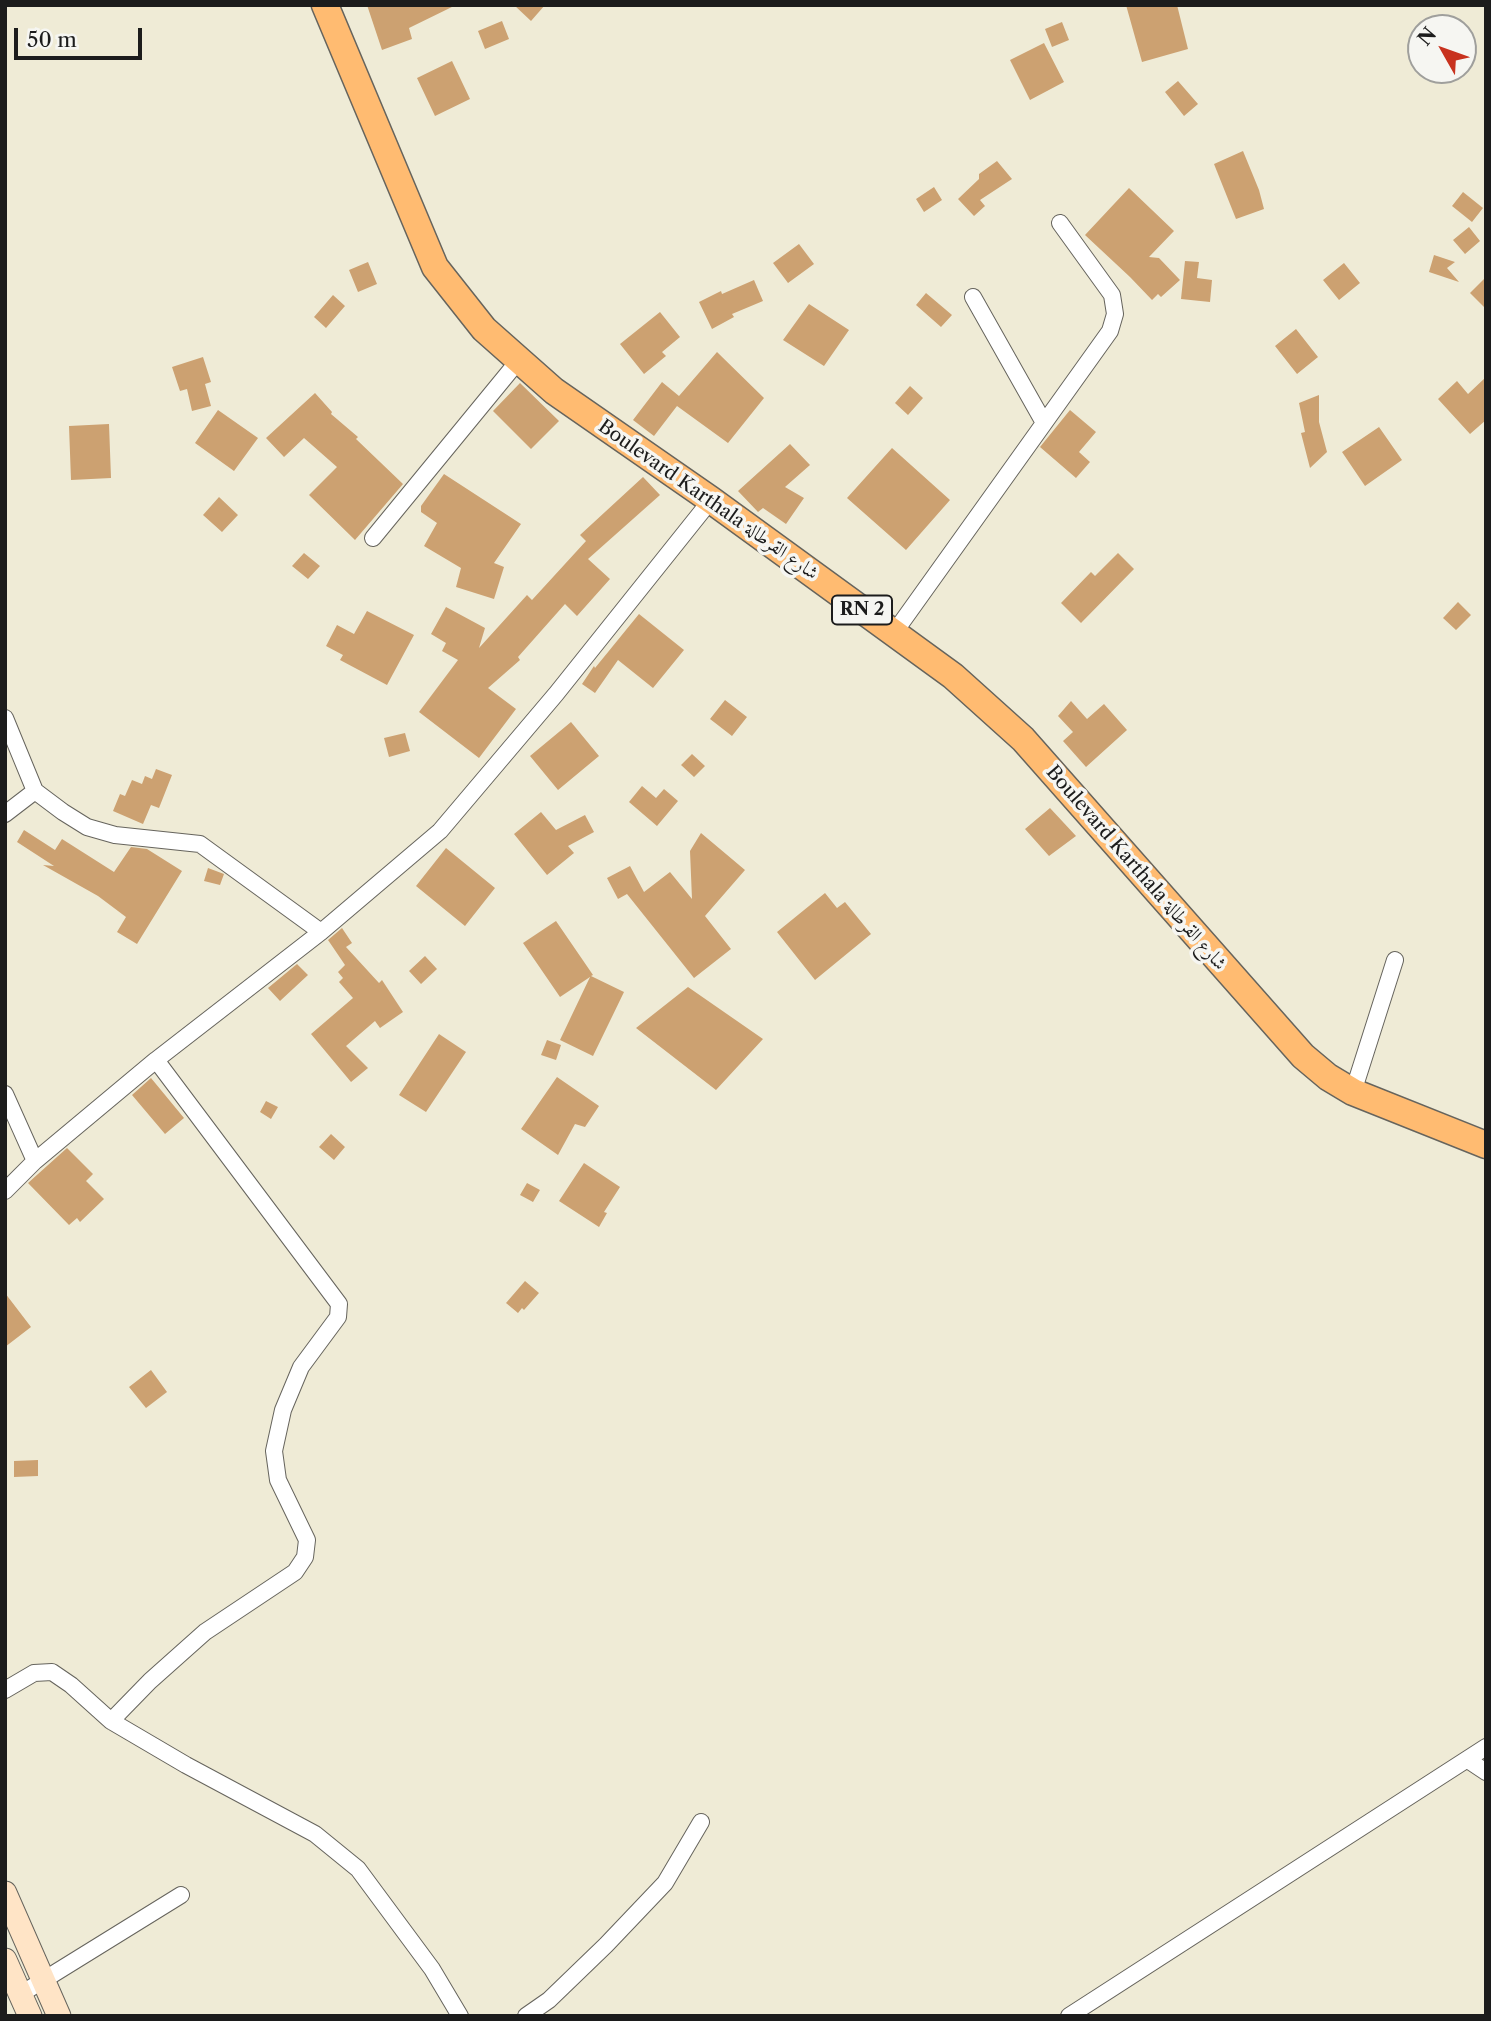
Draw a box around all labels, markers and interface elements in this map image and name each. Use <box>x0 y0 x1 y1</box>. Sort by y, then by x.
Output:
scale bar <box>18 14 145 58</box>
north arrow <box>1407 14 1477 84</box>
text: N <box>1413 23 1441 50</box>
text: 50 m <box>27 27 77 52</box>
street label: Boulevard Karthala شارع القرطالة <box>594 415 822 585</box>
road number: RN 2 <box>832 596 892 624</box>
street label: Boulevard Karthala شارع القرطالة <box>1041 761 1231 975</box>

